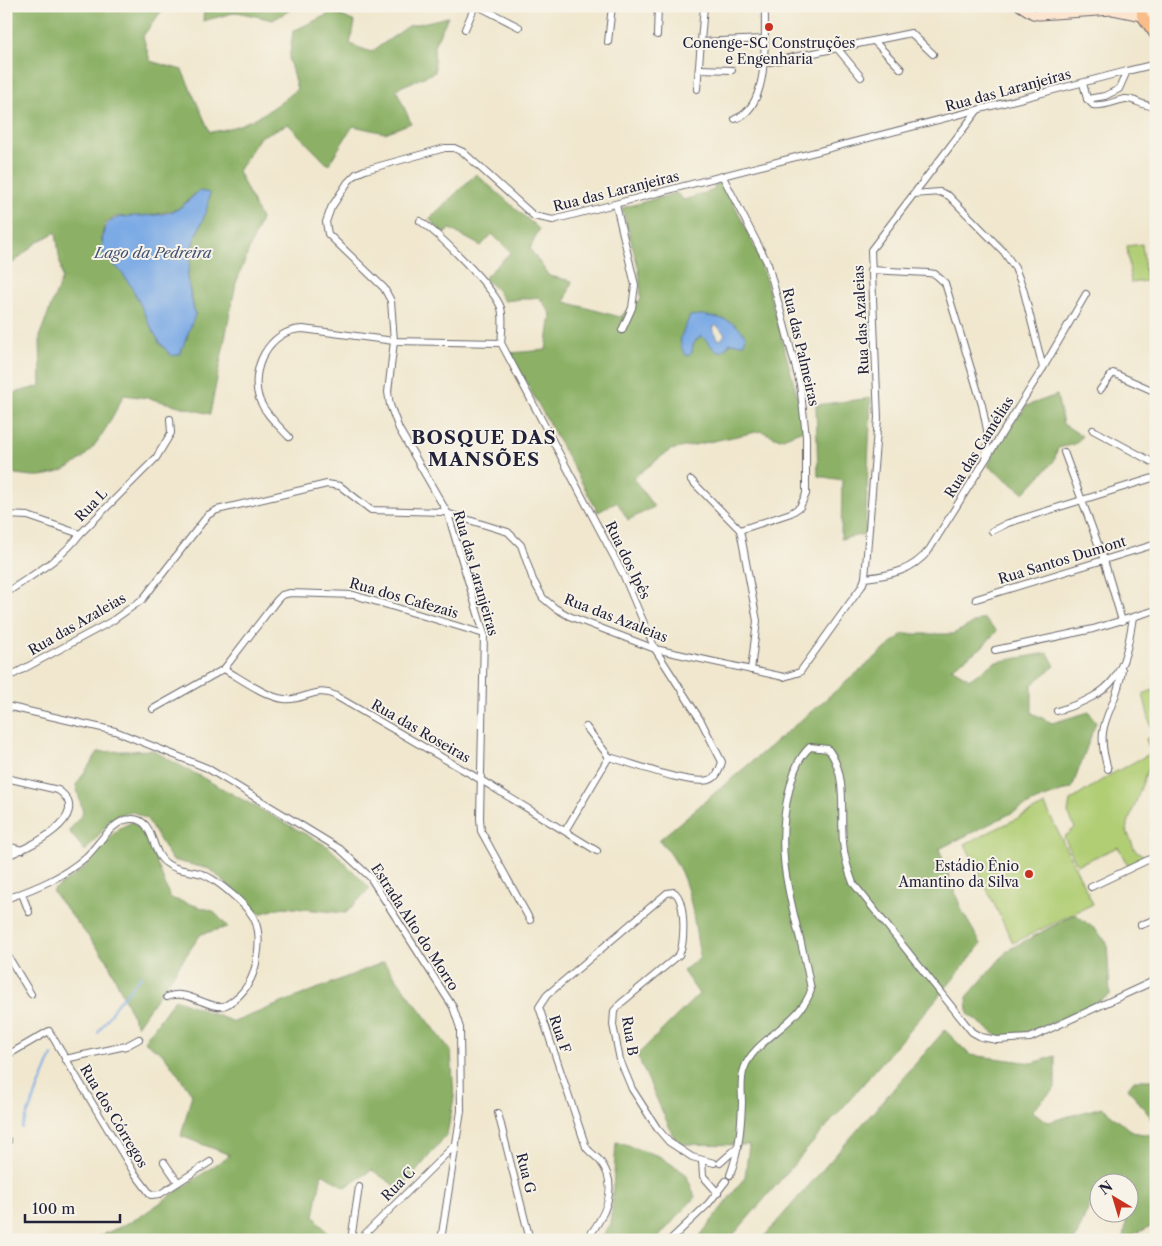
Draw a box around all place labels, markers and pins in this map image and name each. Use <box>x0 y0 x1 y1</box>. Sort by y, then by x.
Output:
marker: Conenge-SC Construções e Engenharia <box>763 21 775 33</box>
place label: Conenge-SC Construções e Engenharia <box>683 34 855 68</box>
place label: Estádio Ênio Amantino da Silva <box>897 857 1020 891</box>
marker: Estádio Ênio Amantino da Silva <box>1023 868 1035 880</box>

